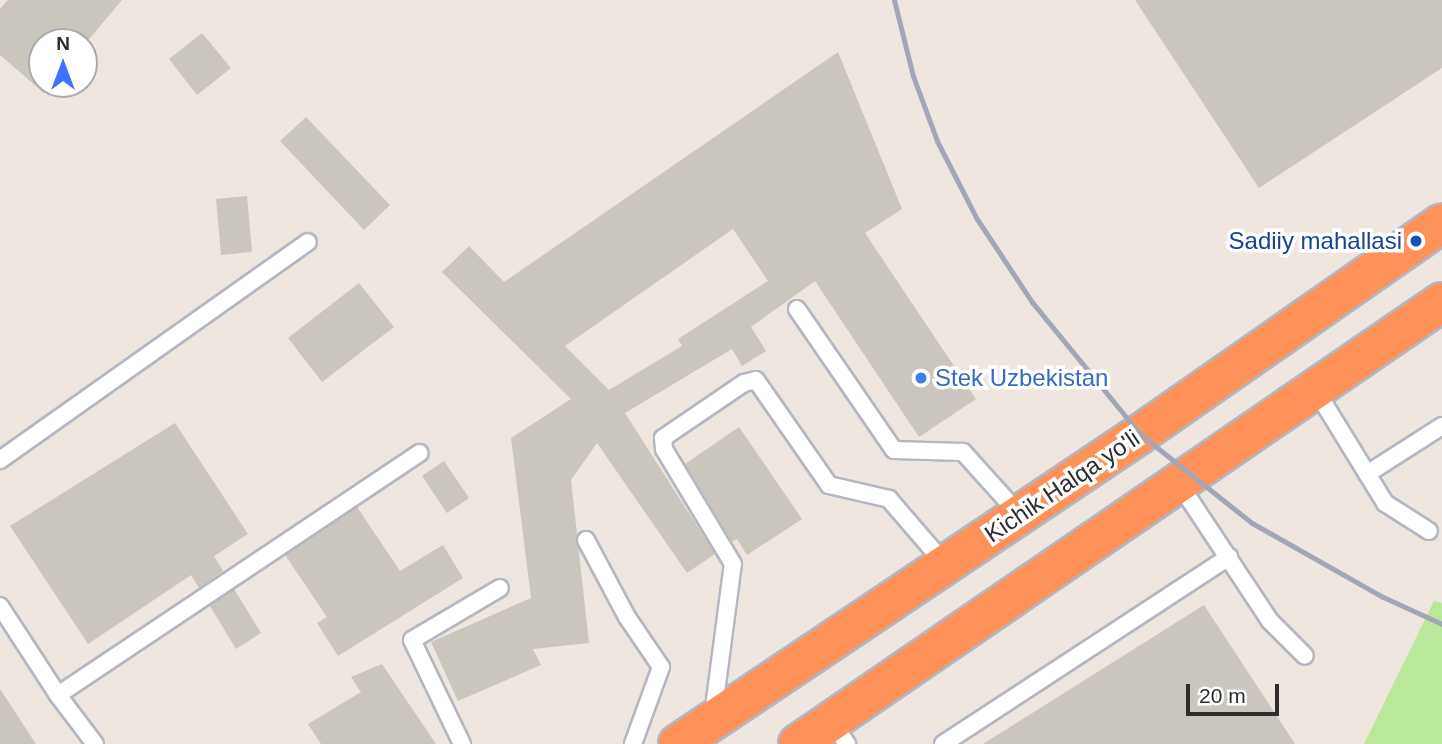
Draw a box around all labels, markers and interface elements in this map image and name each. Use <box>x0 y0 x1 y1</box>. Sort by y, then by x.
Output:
north arrow <box>28 28 98 98</box>
text: N <box>56 33 70 54</box>
place label: Sadiiy mahallasi <box>1229 227 1402 255</box>
marker: Sadiiy mahallasi <box>1408 233 1424 249</box>
place label: Stek Uzbekistan <box>935 364 1108 392</box>
marker: Stek Uzbekistan <box>913 370 929 386</box>
street label: Kichik Halqa yo'li <box>979 424 1145 548</box>
scale bar <box>1190 670 1283 714</box>
text: 20 m <box>1199 684 1246 707</box>

